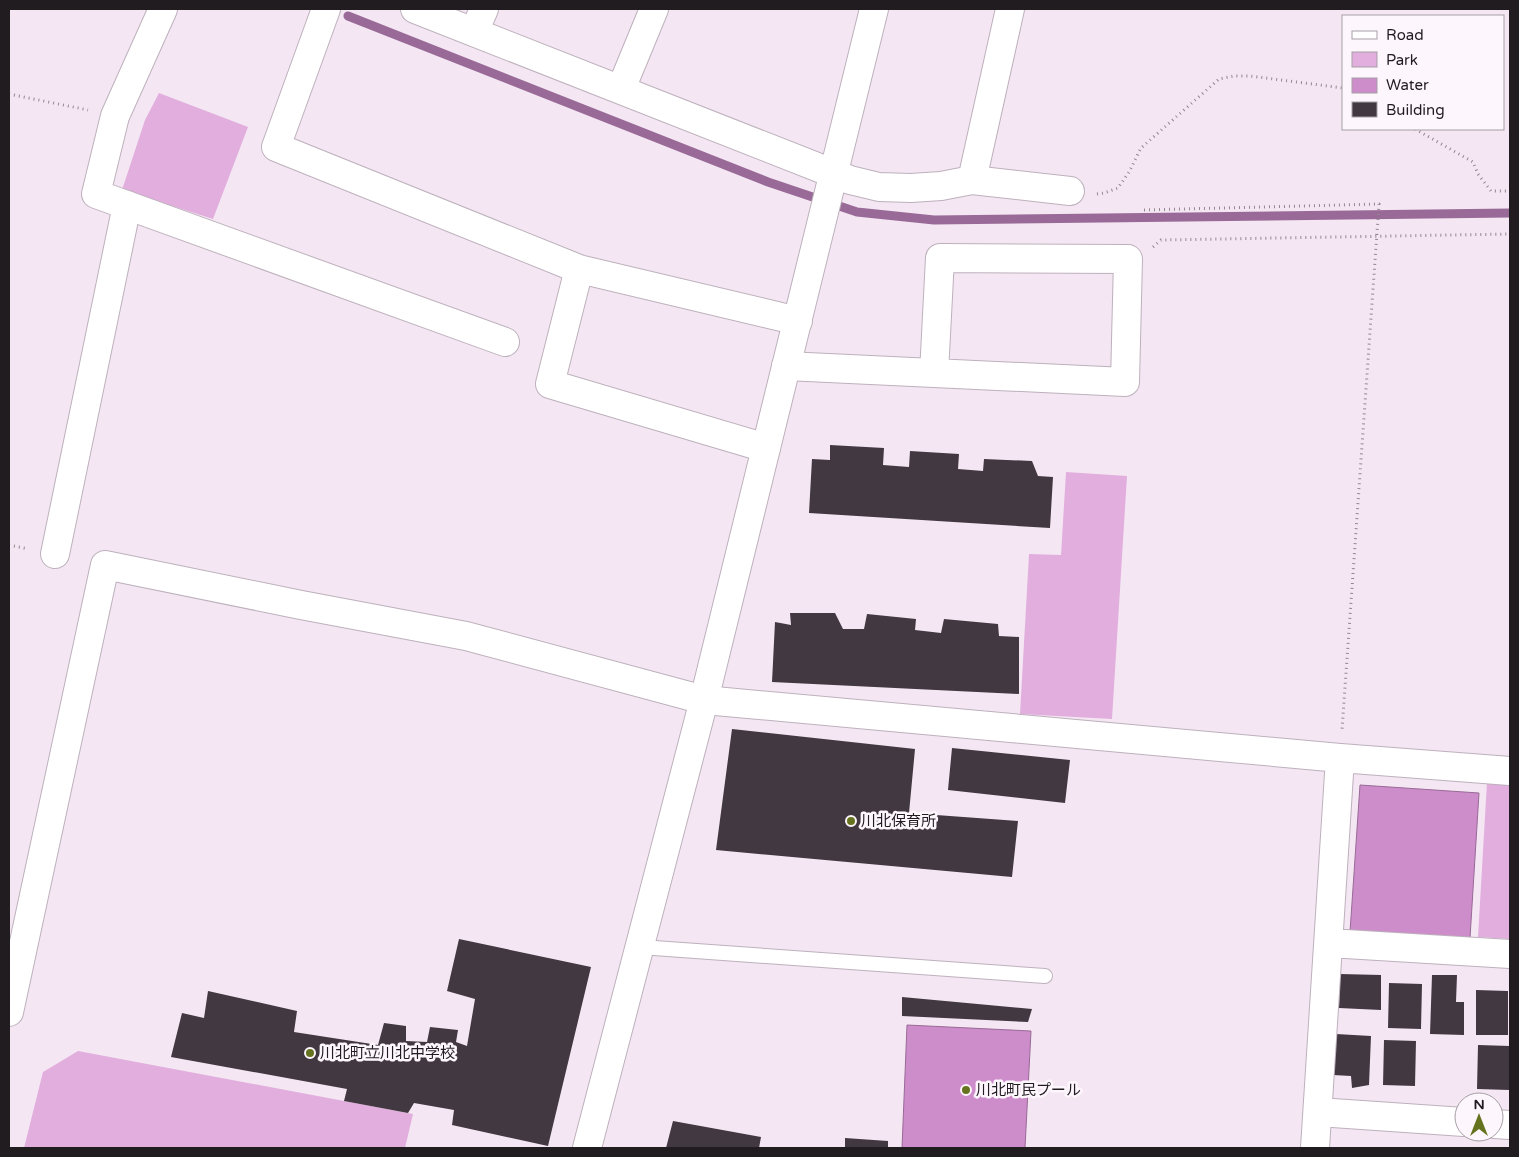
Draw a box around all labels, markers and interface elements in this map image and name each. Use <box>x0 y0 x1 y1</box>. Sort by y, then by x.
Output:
legend <box>1342 15 1504 130</box>
text: Road <box>1386 26 1424 44</box>
text: Park <box>1386 51 1418 69</box>
text: Water <box>1386 76 1429 94</box>
text: Building <box>1386 101 1445 119</box>
place label: 川北保育所 <box>861 812 936 830</box>
marker: 川北保育所 <box>845 815 857 827</box>
place label: 川北町立川北中学校 <box>320 1044 455 1062</box>
marker: 川北町立川北中学校 <box>304 1047 316 1059</box>
place label: 川北町民プール <box>976 1081 1081 1099</box>
marker: 川北町民プール <box>960 1084 972 1096</box>
north arrow <box>1454 1092 1504 1142</box>
text: N <box>1473 1096 1485 1113</box>

